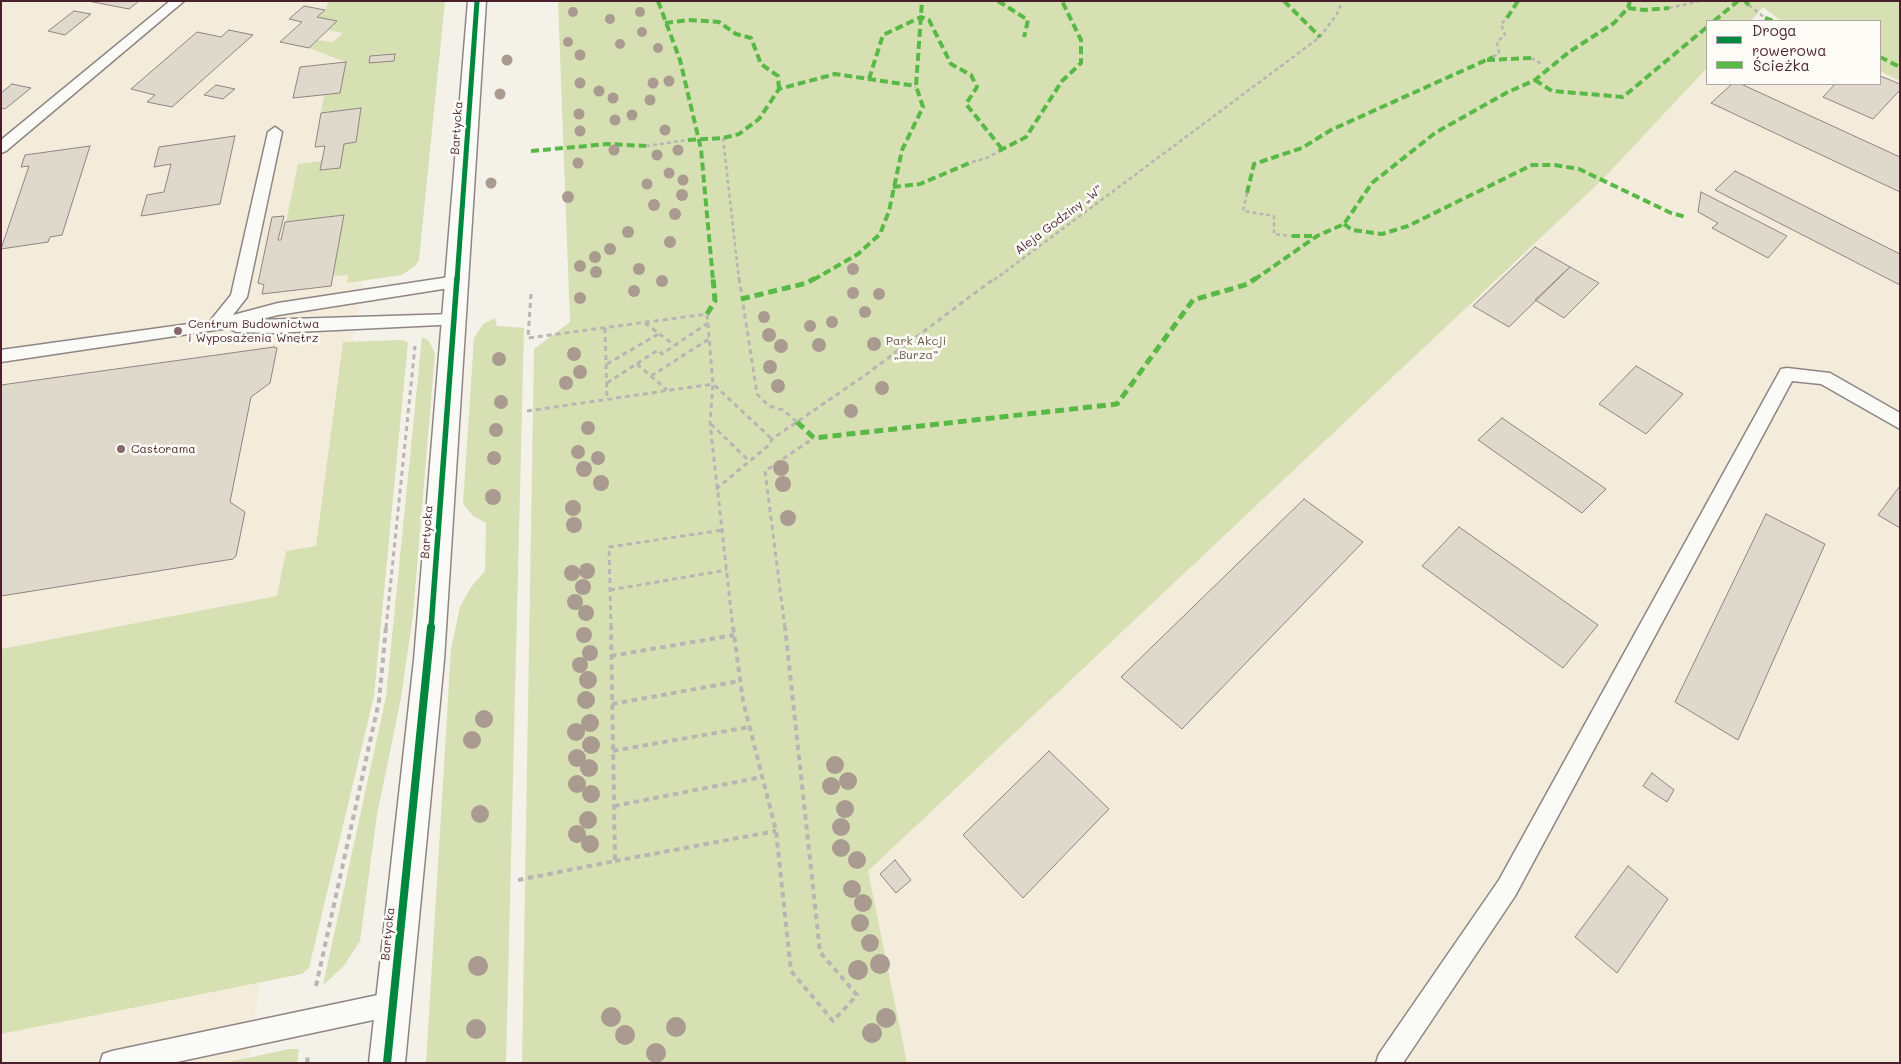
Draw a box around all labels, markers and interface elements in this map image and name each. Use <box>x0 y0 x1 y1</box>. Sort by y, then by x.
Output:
legend <box>1706 20 1881 85</box>
text: Droga rowerowa <box>1752 20 1827 60</box>
text: Ścieżka <box>1753 55 1810 75</box>
street label: Bartycka <box>448 101 466 155</box>
street label: Aleja Godziny „W” <box>1012 182 1106 258</box>
place label: Centrum Budownictwa i Wyposażenia Wnętrz <box>188 317 319 345</box>
marker: Centrum Budownictwa i Wyposażenia Wnętrz <box>172 325 184 337</box>
park label: Park Akcji „Burza” <box>886 334 946 362</box>
place label: Castorama <box>131 442 196 456</box>
marker: Castorama <box>115 443 127 455</box>
street label: Bartycka <box>418 505 436 559</box>
street label: Bartycka <box>378 907 398 961</box>

